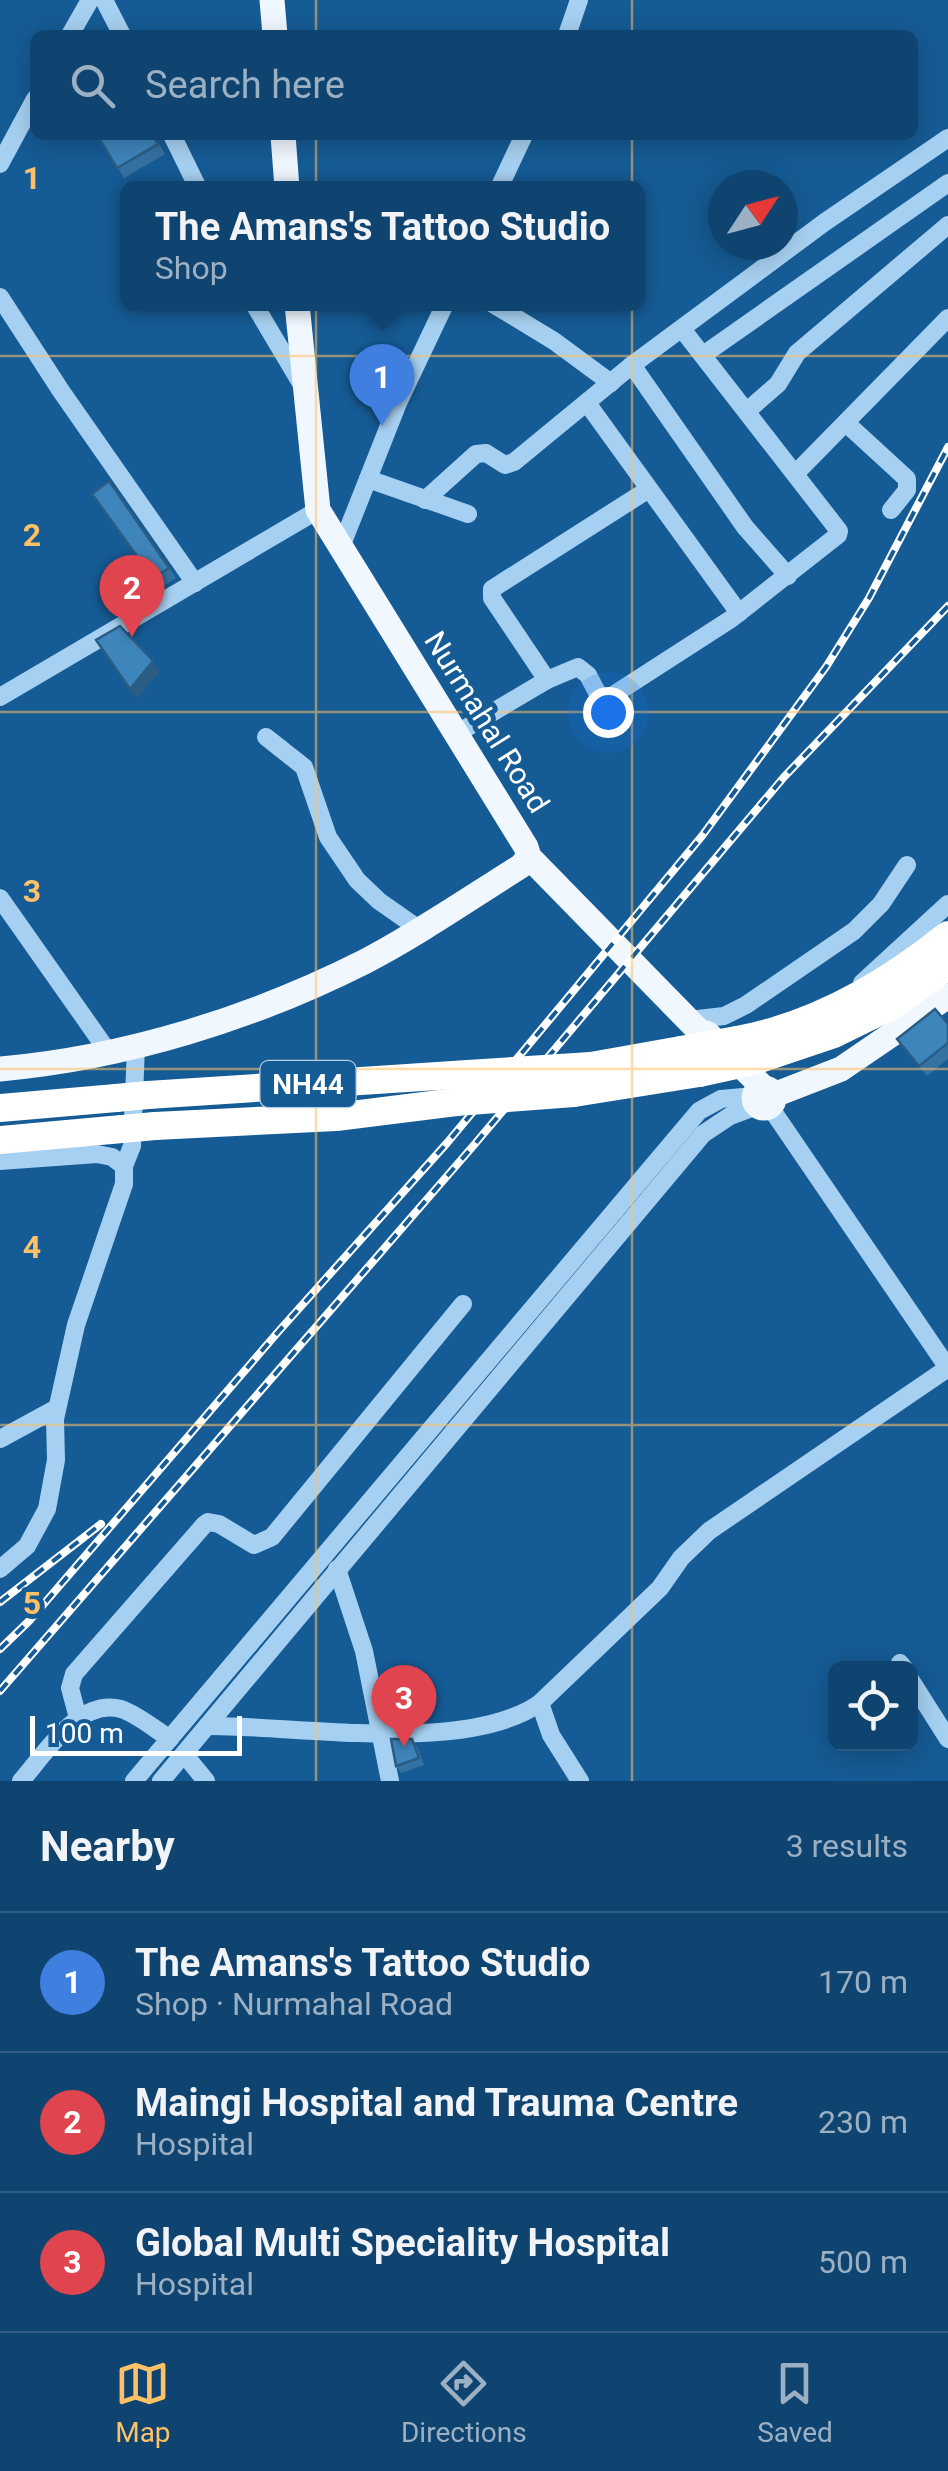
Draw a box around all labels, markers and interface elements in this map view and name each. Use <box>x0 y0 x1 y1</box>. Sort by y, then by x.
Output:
search box <box>30 30 918 140</box>
icon: search <box>65 58 120 113</box>
text: Search here <box>145 63 345 107</box>
text: 1 <box>23 159 41 197</box>
north arrow <box>708 170 798 260</box>
popup <box>120 181 645 311</box>
text: The Amans's Tattoo Studio <box>155 205 610 249</box>
text: Shop <box>155 249 228 287</box>
pin: 1 <box>350 344 414 426</box>
text: 2 <box>23 516 41 554</box>
pin: 2 <box>100 554 164 637</box>
street label: Nurmahal Road <box>417 625 557 819</box>
your location <box>583 687 634 738</box>
text: 3 <box>23 872 41 910</box>
road number: NH44 <box>260 1061 356 1107</box>
text: 4 <box>23 1228 41 1266</box>
text: 5 <box>23 1584 41 1622</box>
map controls <box>828 1661 918 1751</box>
button: locate <box>828 1661 918 1751</box>
pin: 3 <box>372 1664 436 1747</box>
scale bar <box>30 1711 242 1756</box>
text: 100 m <box>45 1717 124 1750</box>
text: Nearby <box>40 1822 175 1871</box>
text: 3 results <box>786 1827 908 1865</box>
text: The Amans's Tattoo Studio <box>135 1941 590 1985</box>
text: 1 <box>63 1963 82 2001</box>
text: 170 m <box>818 1963 908 2001</box>
text: Shop · Nurmahal Road <box>135 1985 453 2023</box>
text: Maingi Hospital and Trauma Centre <box>135 2081 738 2125</box>
text: 2 <box>63 2103 82 2141</box>
text: 230 m <box>818 2103 908 2141</box>
text: Hospital <box>135 2125 254 2163</box>
text: Global Multi Speciality Hospital <box>135 2221 670 2265</box>
text: 3 <box>63 2243 82 2281</box>
text: 500 m <box>818 2243 908 2281</box>
text: Hospital <box>135 2265 254 2303</box>
tab: Map <box>115 2356 171 2449</box>
tab: Directions <box>401 2356 527 2449</box>
tab: Saved <box>757 2356 833 2449</box>

